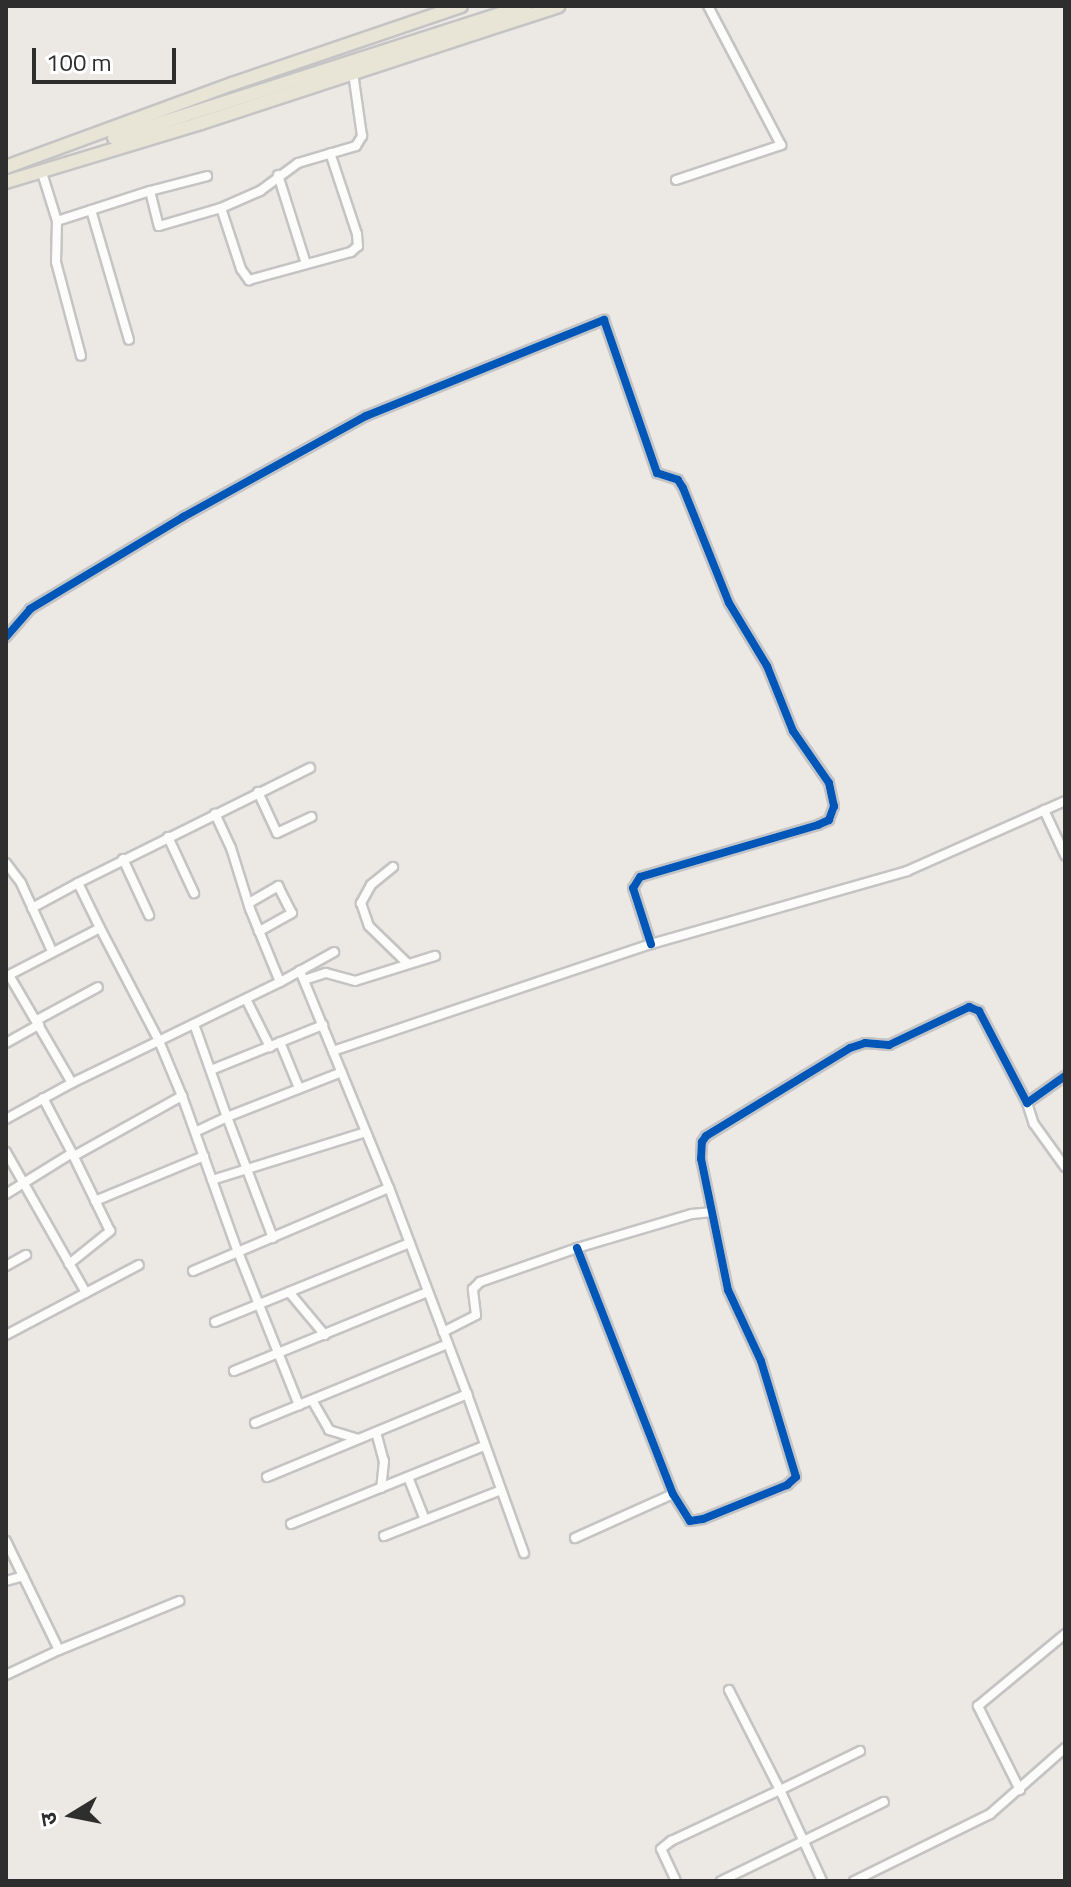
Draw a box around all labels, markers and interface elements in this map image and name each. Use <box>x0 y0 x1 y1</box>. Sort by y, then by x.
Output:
scale bar <box>36 32 180 82</box>
text: 100 m <box>46 44 112 80</box>
north arrow <box>32 1775 112 1855</box>
text: उ <box>31 1810 66 1828</box>

